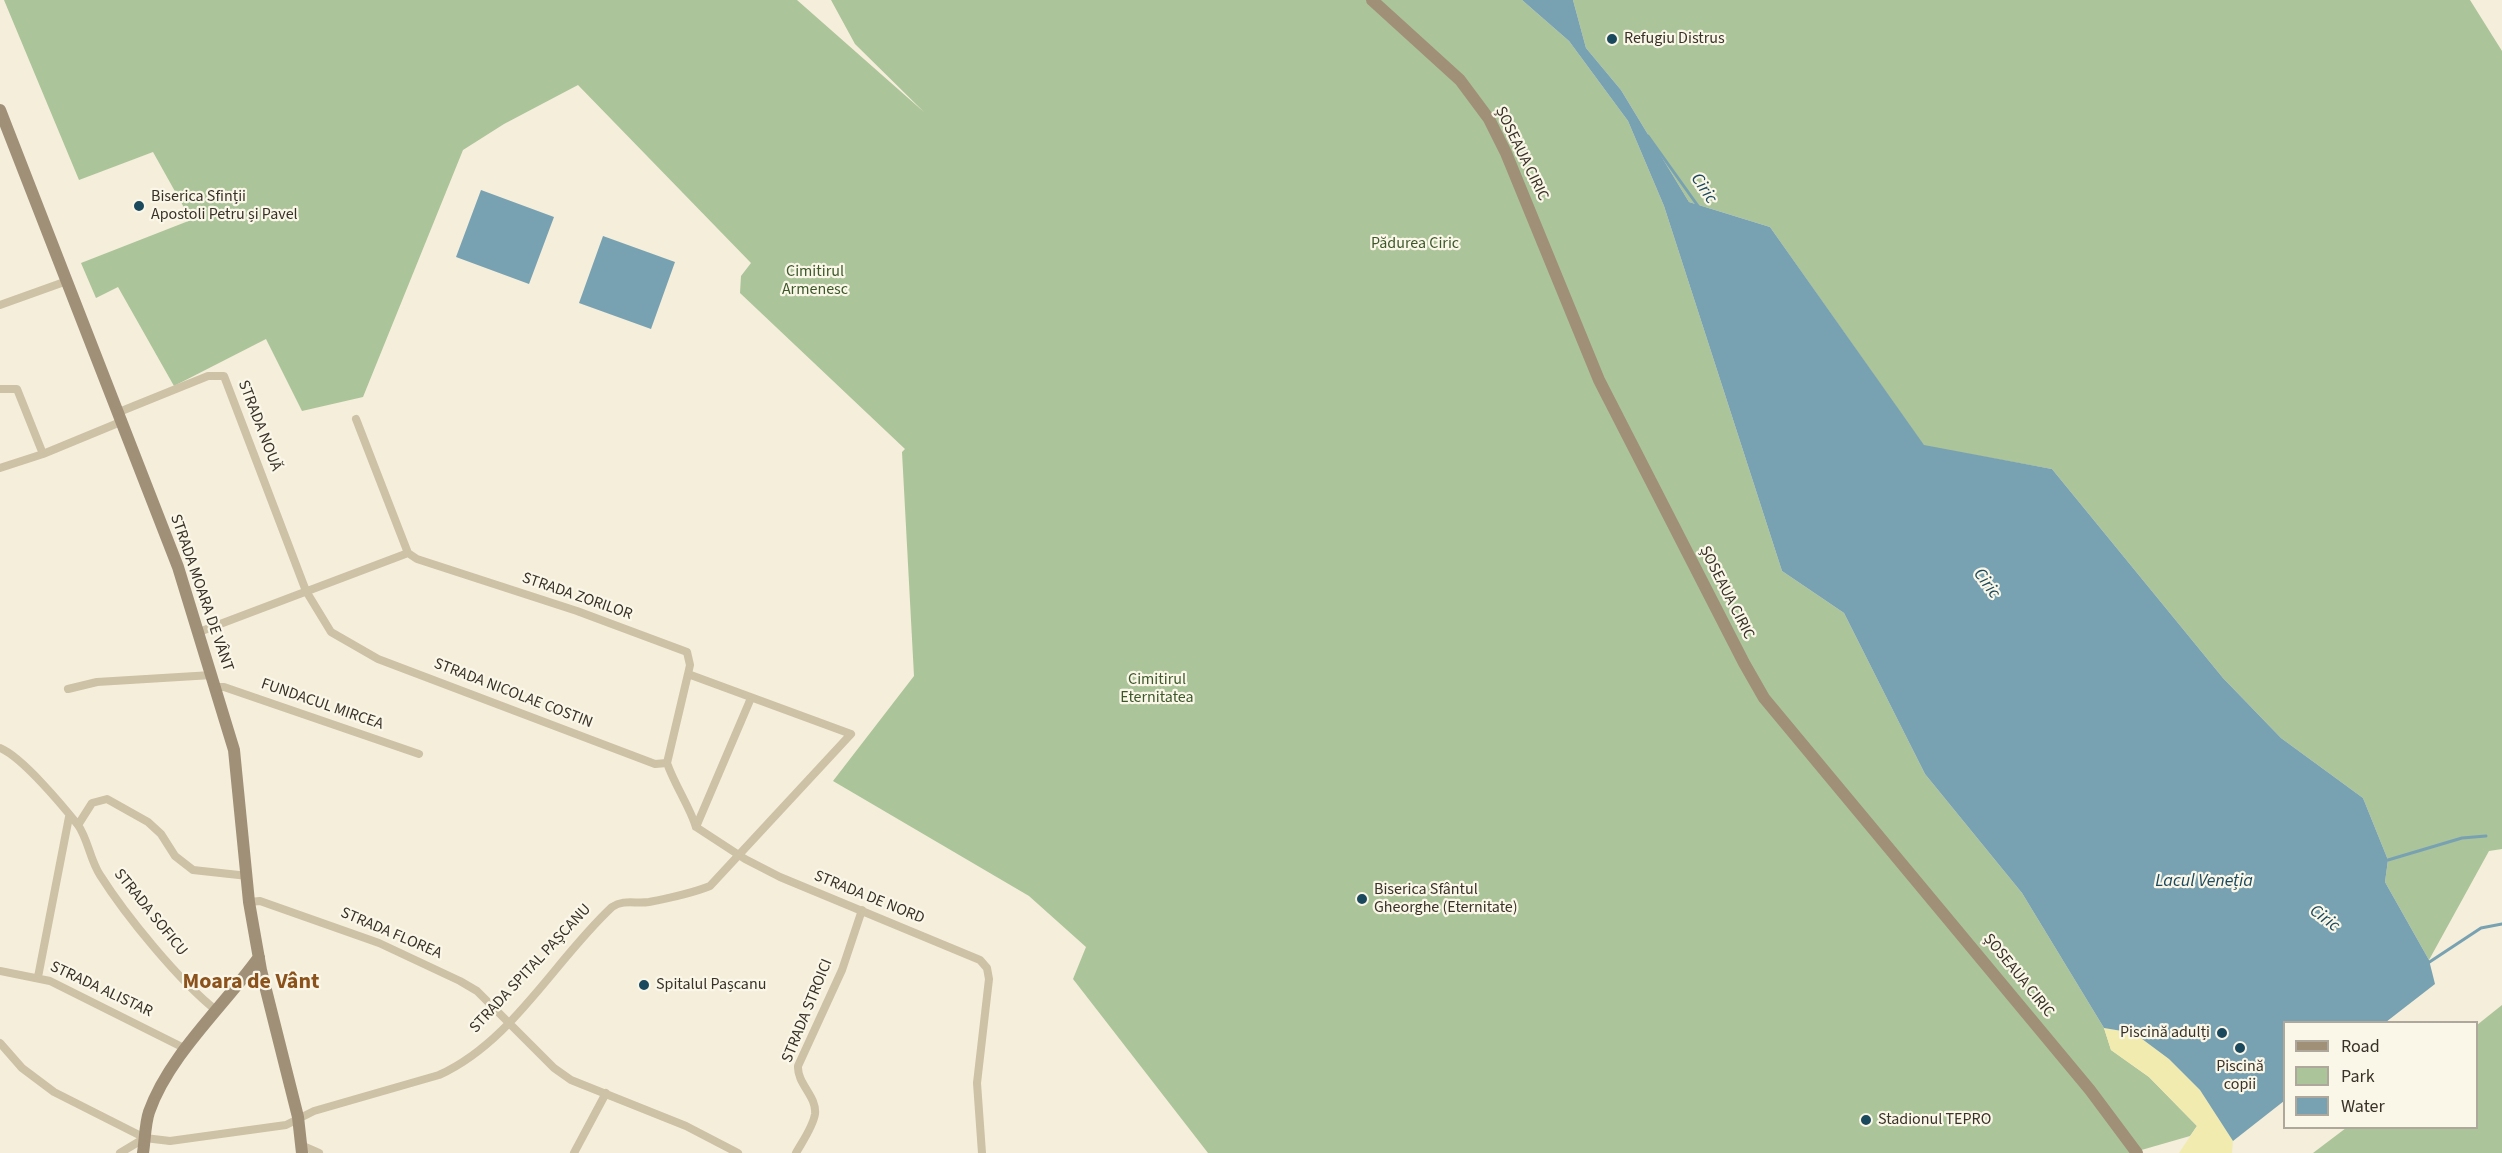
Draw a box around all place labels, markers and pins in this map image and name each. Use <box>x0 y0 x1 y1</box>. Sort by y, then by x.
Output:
place label: Refugiu Distrus <box>1624 29 1725 49</box>
marker: Refugiu Distrus <box>1605 32 1619 46</box>
place label: Biserica Sfinții Apostoli Petru și Pavel <box>151 187 298 225</box>
marker: Biserica Sfinții Apostoli Petru și Pavel <box>132 199 146 213</box>
place label: Biserica Sfântul Gheorghe (Eternitate) <box>1374 880 1518 918</box>
marker: Biserica Sfântul Gheorghe (Eternitate) <box>1355 892 1369 906</box>
place label: Spitalul Pașcanu <box>656 975 766 995</box>
marker: Spitalul Pașcanu <box>637 978 651 992</box>
place label: Piscină adulți <box>2120 1023 2210 1043</box>
marker: Piscină adulți <box>2215 1026 2229 1040</box>
marker: Piscină copii <box>2233 1041 2247 1055</box>
place label: Piscină copii <box>2216 1057 2264 1095</box>
place label: Stadionul TEPRO <box>1878 1110 1991 1130</box>
marker: Stadionul TEPRO <box>1859 1113 1873 1127</box>

